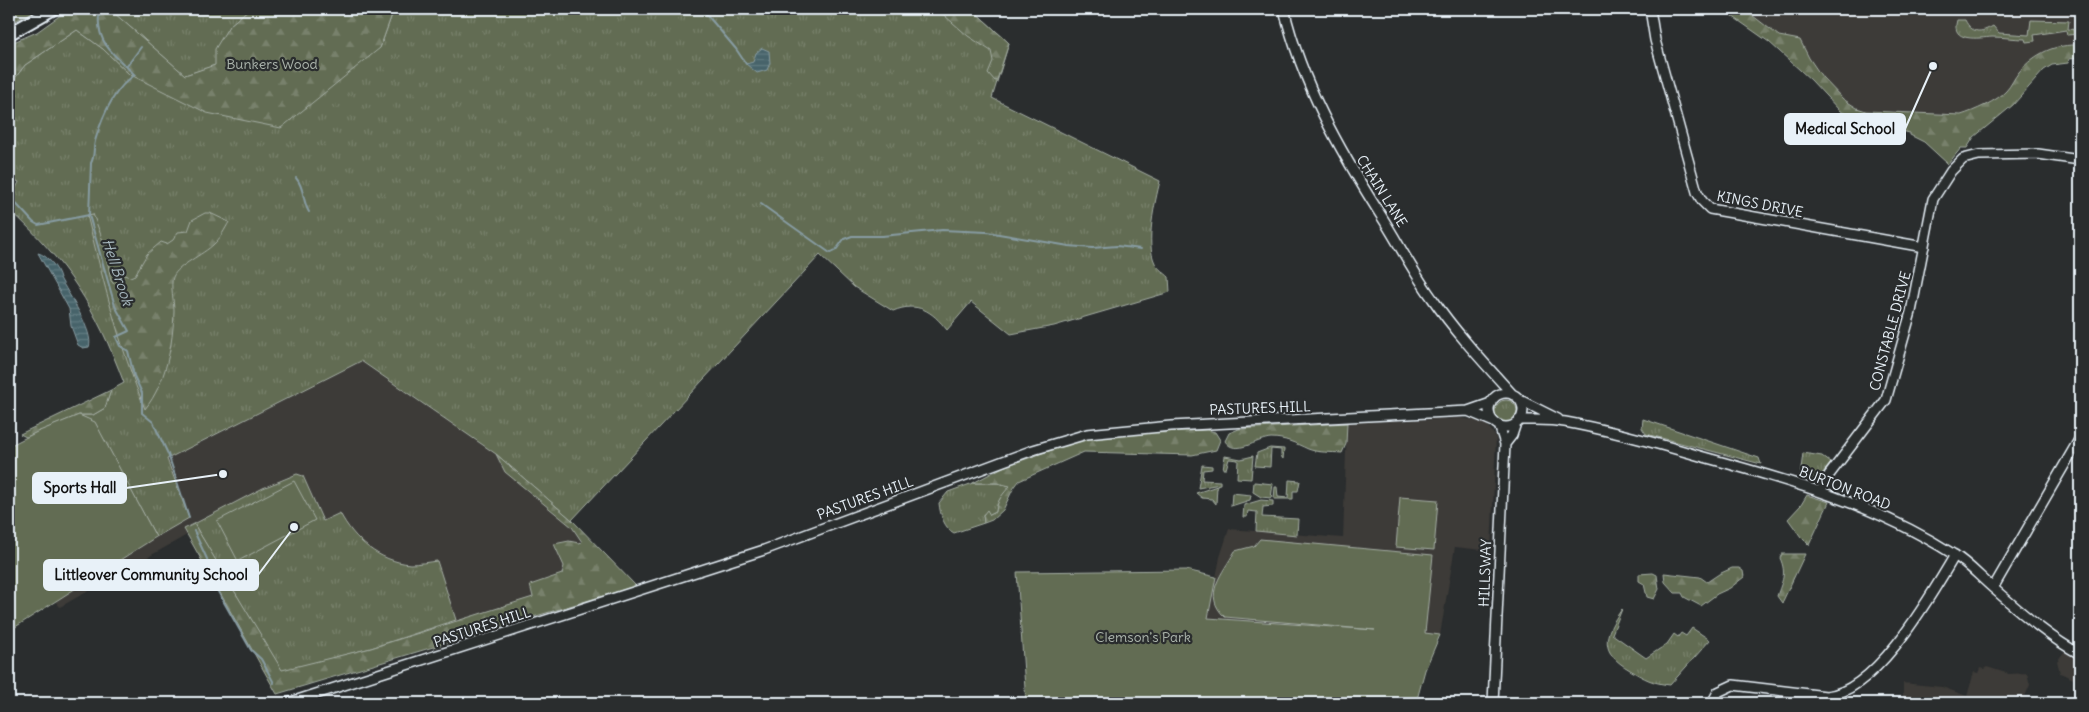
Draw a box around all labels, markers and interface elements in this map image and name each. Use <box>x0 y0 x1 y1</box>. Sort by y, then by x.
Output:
park label: Bunkers Wood <box>226 55 318 73</box>
callout: Medical School <box>1785 114 1905 144</box>
text: Medical School <box>1795 119 1895 138</box>
street label: CHAIN LANE <box>1353 152 1411 230</box>
street label: KINGS DRIVE <box>1715 187 1805 221</box>
water label: Hell Brook <box>98 236 138 309</box>
street label: CONSTABLE DRIVE <box>1865 269 1915 393</box>
street label: PASTURES HILL <box>1209 397 1311 419</box>
street label: BURTON ROAD <box>1797 462 1893 514</box>
street label: PASTURES HILL <box>814 472 916 524</box>
callout: Sports Hall <box>33 473 126 503</box>
text: Sports Hall <box>44 478 116 498</box>
street label: HILLSWAY <box>1475 539 1495 607</box>
callout: Littleover Community School <box>44 560 258 590</box>
text: Littleover Community School <box>54 565 248 585</box>
street label: PASTURES HILL <box>431 603 533 651</box>
park label: Clemson's Park <box>1095 628 1191 646</box>

